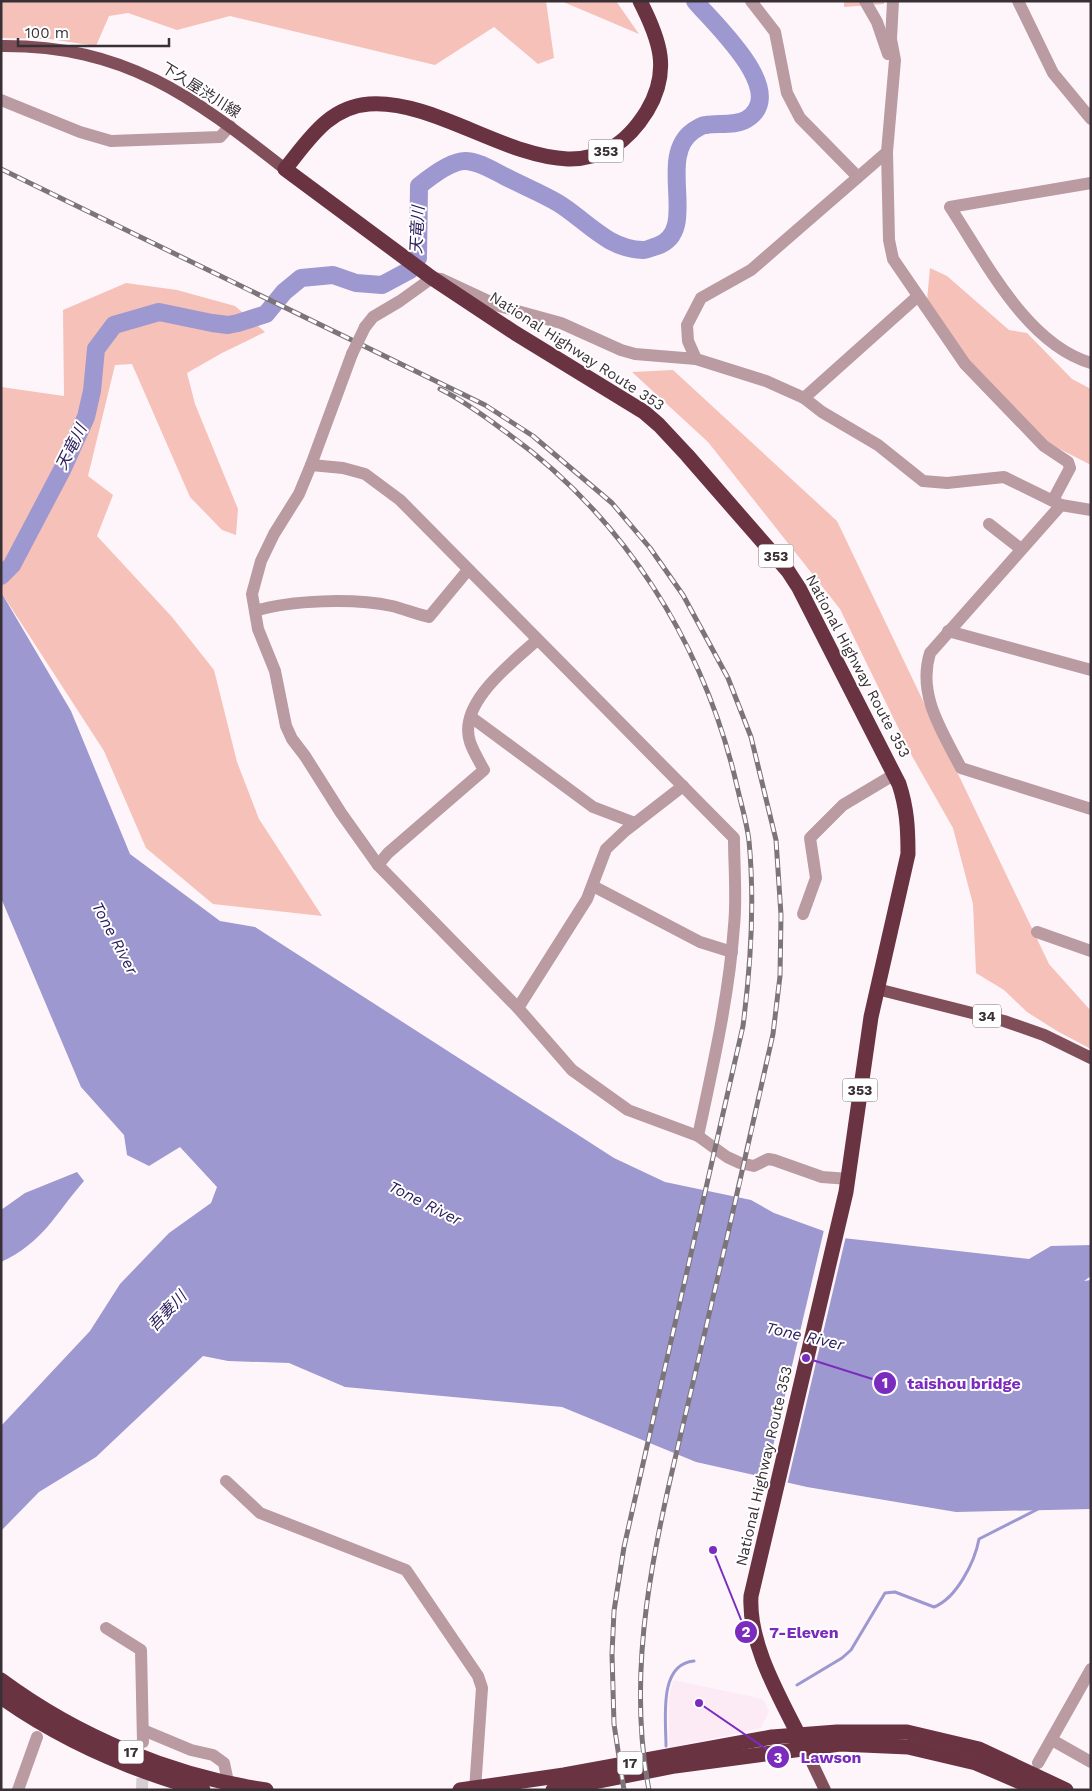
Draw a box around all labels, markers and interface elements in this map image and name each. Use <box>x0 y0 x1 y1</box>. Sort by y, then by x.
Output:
scale bar <box>18 15 169 47</box>
text: 100 m <box>25 24 69 42</box>
street label: 下久屋渋川線 <box>158 59 244 121</box>
road number: 353 <box>588 140 624 162</box>
water label: 天竜川 <box>406 204 428 254</box>
street label: National Highway Route 353 <box>486 288 668 414</box>
water label: 天竜川 <box>52 420 91 473</box>
road number: 353 <box>758 544 794 568</box>
street label: National Highway Route 353 <box>802 571 914 761</box>
water label: Tone River <box>88 898 142 978</box>
road number: 34 <box>973 1004 1001 1028</box>
road number: 353 <box>842 1078 878 1102</box>
water label: Tone River <box>385 1177 465 1230</box>
water label: 吾妻川 <box>144 1286 192 1335</box>
water label: Tone River <box>764 1318 847 1354</box>
street label: National Highway Route 353 <box>732 1364 796 1568</box>
callout: taishou bridge <box>873 1367 1031 1398</box>
text: 1 <box>882 1374 888 1392</box>
text: taishou bridge <box>907 1374 1021 1393</box>
callout: 7-Eleven <box>734 1617 849 1648</box>
text: 2 <box>742 1623 751 1641</box>
text: 7-Eleven <box>769 1623 839 1642</box>
road number: 17 <box>118 1740 144 1764</box>
callout: Lawson <box>766 1742 872 1773</box>
text: Lawson <box>801 1748 861 1767</box>
text: 3 <box>774 1749 783 1767</box>
road number: 17 <box>618 1752 642 1775</box>

